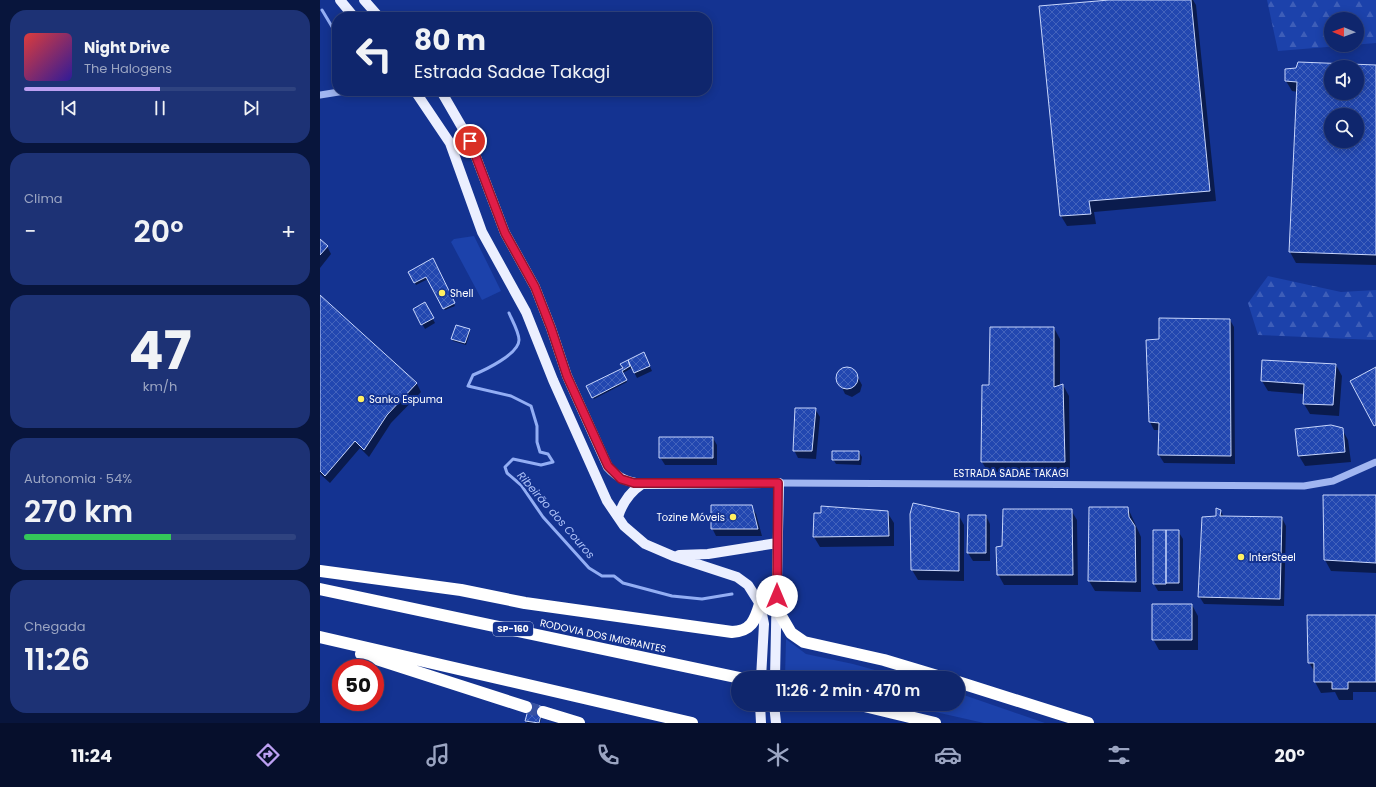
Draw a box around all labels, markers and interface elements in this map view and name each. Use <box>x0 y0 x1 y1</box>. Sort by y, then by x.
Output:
north arrow <box>1324 12 1364 52</box>
map controls <box>1324 12 1364 148</box>
text: 80 m <box>414 21 486 60</box>
icon: left <box>348 28 400 80</box>
text: Night Drive <box>84 37 170 58</box>
text: The Halogens <box>84 59 172 78</box>
text: Estrada Sadae Takagi <box>414 59 610 84</box>
button: sound <box>1324 60 1364 100</box>
icon: previous <box>58 97 80 119</box>
icon: pause <box>149 97 171 119</box>
icon: next <box>240 97 262 119</box>
button: search <box>1324 108 1364 148</box>
pin <box>453 124 487 158</box>
icon: arrive <box>459 130 481 152</box>
text: Clima <box>24 189 63 208</box>
text: 20° <box>134 210 184 253</box>
text: − <box>24 216 36 247</box>
text: + <box>281 216 296 247</box>
place label: Shell <box>450 286 473 301</box>
marker: Shell <box>437 288 447 298</box>
text: 47 <box>128 314 192 387</box>
text: km/h <box>143 377 177 396</box>
place label: Sanko Espuma <box>369 392 443 407</box>
marker: Sanko Espuma <box>356 394 366 404</box>
street label: ESTRADA SADAE TAKAGI <box>953 466 1069 481</box>
water label: Ribeirão dos Couros <box>513 468 599 562</box>
text: Autonomia · 54% <box>24 469 132 488</box>
text: 270 km <box>24 490 133 533</box>
place label: Tozine Móveis <box>656 510 725 525</box>
marker: Tozine Móveis <box>728 512 738 522</box>
place label: InterSteel <box>1249 550 1296 565</box>
marker: InterSteel <box>1236 552 1246 562</box>
position arrow <box>756 575 798 617</box>
street label: RODOVIA DOS IMIGRANTES <box>539 615 668 657</box>
text: Chegada <box>24 617 86 636</box>
road number: SP-160 <box>493 622 533 636</box>
text: 11:26 <box>24 638 90 681</box>
speed limit sign: 50 <box>332 659 384 711</box>
text: 11:26 · 2 min · 470 m <box>776 680 920 701</box>
icon: directions <box>254 741 282 769</box>
icon: music <box>424 741 452 769</box>
icon: phone <box>594 741 622 769</box>
icon: climate <box>764 741 792 769</box>
icon: car <box>934 741 962 769</box>
icon: filters <box>1105 741 1133 769</box>
text: 11:24 <box>71 743 112 768</box>
text: 20° <box>1275 743 1305 768</box>

